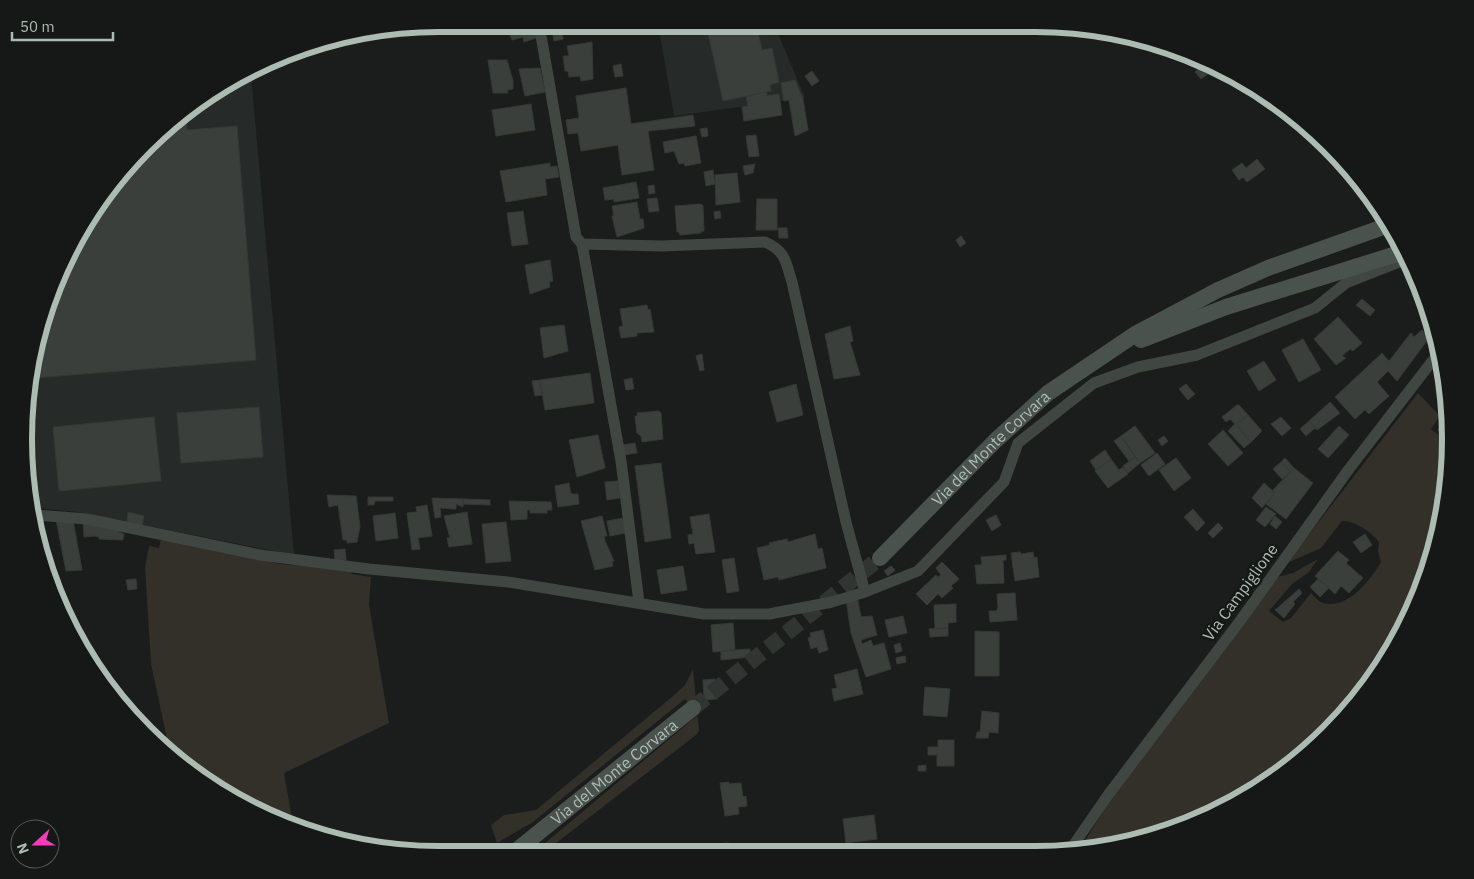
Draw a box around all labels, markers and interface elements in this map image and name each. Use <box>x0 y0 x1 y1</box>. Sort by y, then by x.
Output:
scale bar <box>12 10 114 42</box>
text: 50 m <box>20 17 55 36</box>
street label: Via del Monte Corvara <box>927 386 1054 510</box>
street label: Via Campiglione <box>1198 539 1282 645</box>
street label: Via del Monte Corvara <box>547 714 682 829</box>
north arrow <box>10 819 60 869</box>
text: N <box>13 841 33 857</box>

